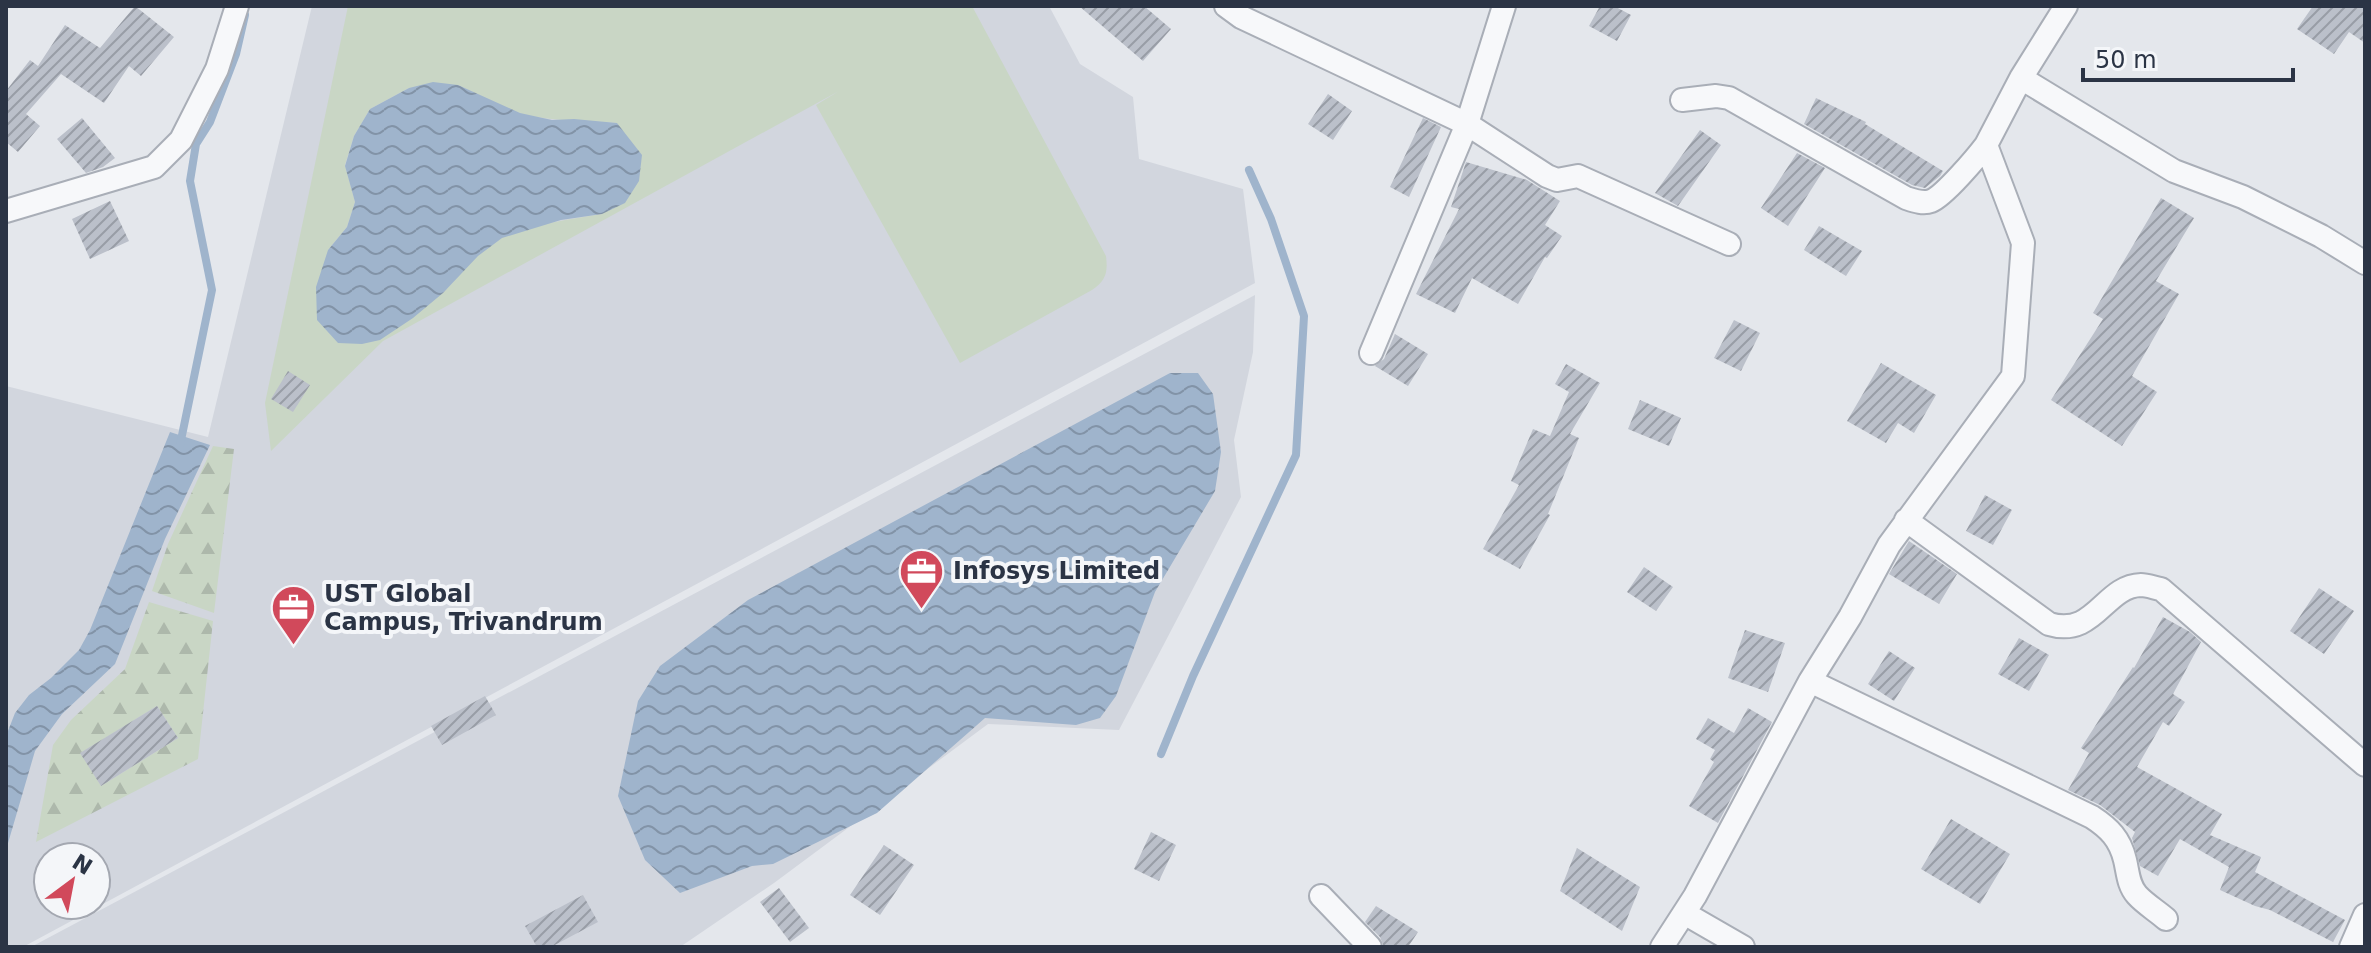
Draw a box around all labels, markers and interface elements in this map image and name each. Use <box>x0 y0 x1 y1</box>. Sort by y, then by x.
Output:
scale bar <box>2083 32 2293 82</box>
text: 50 m <box>2095 46 2157 74</box>
office icon: Infosys Limited <box>898 547 946 610</box>
place label: Infosys Limited <box>953 557 1160 585</box>
place label: UST Global Campus, Trivandrum <box>324 580 603 636</box>
office icon: UST Global Campus, Trivandrum <box>269 584 317 647</box>
north arrow <box>32 841 112 921</box>
text: N <box>68 849 97 880</box>

